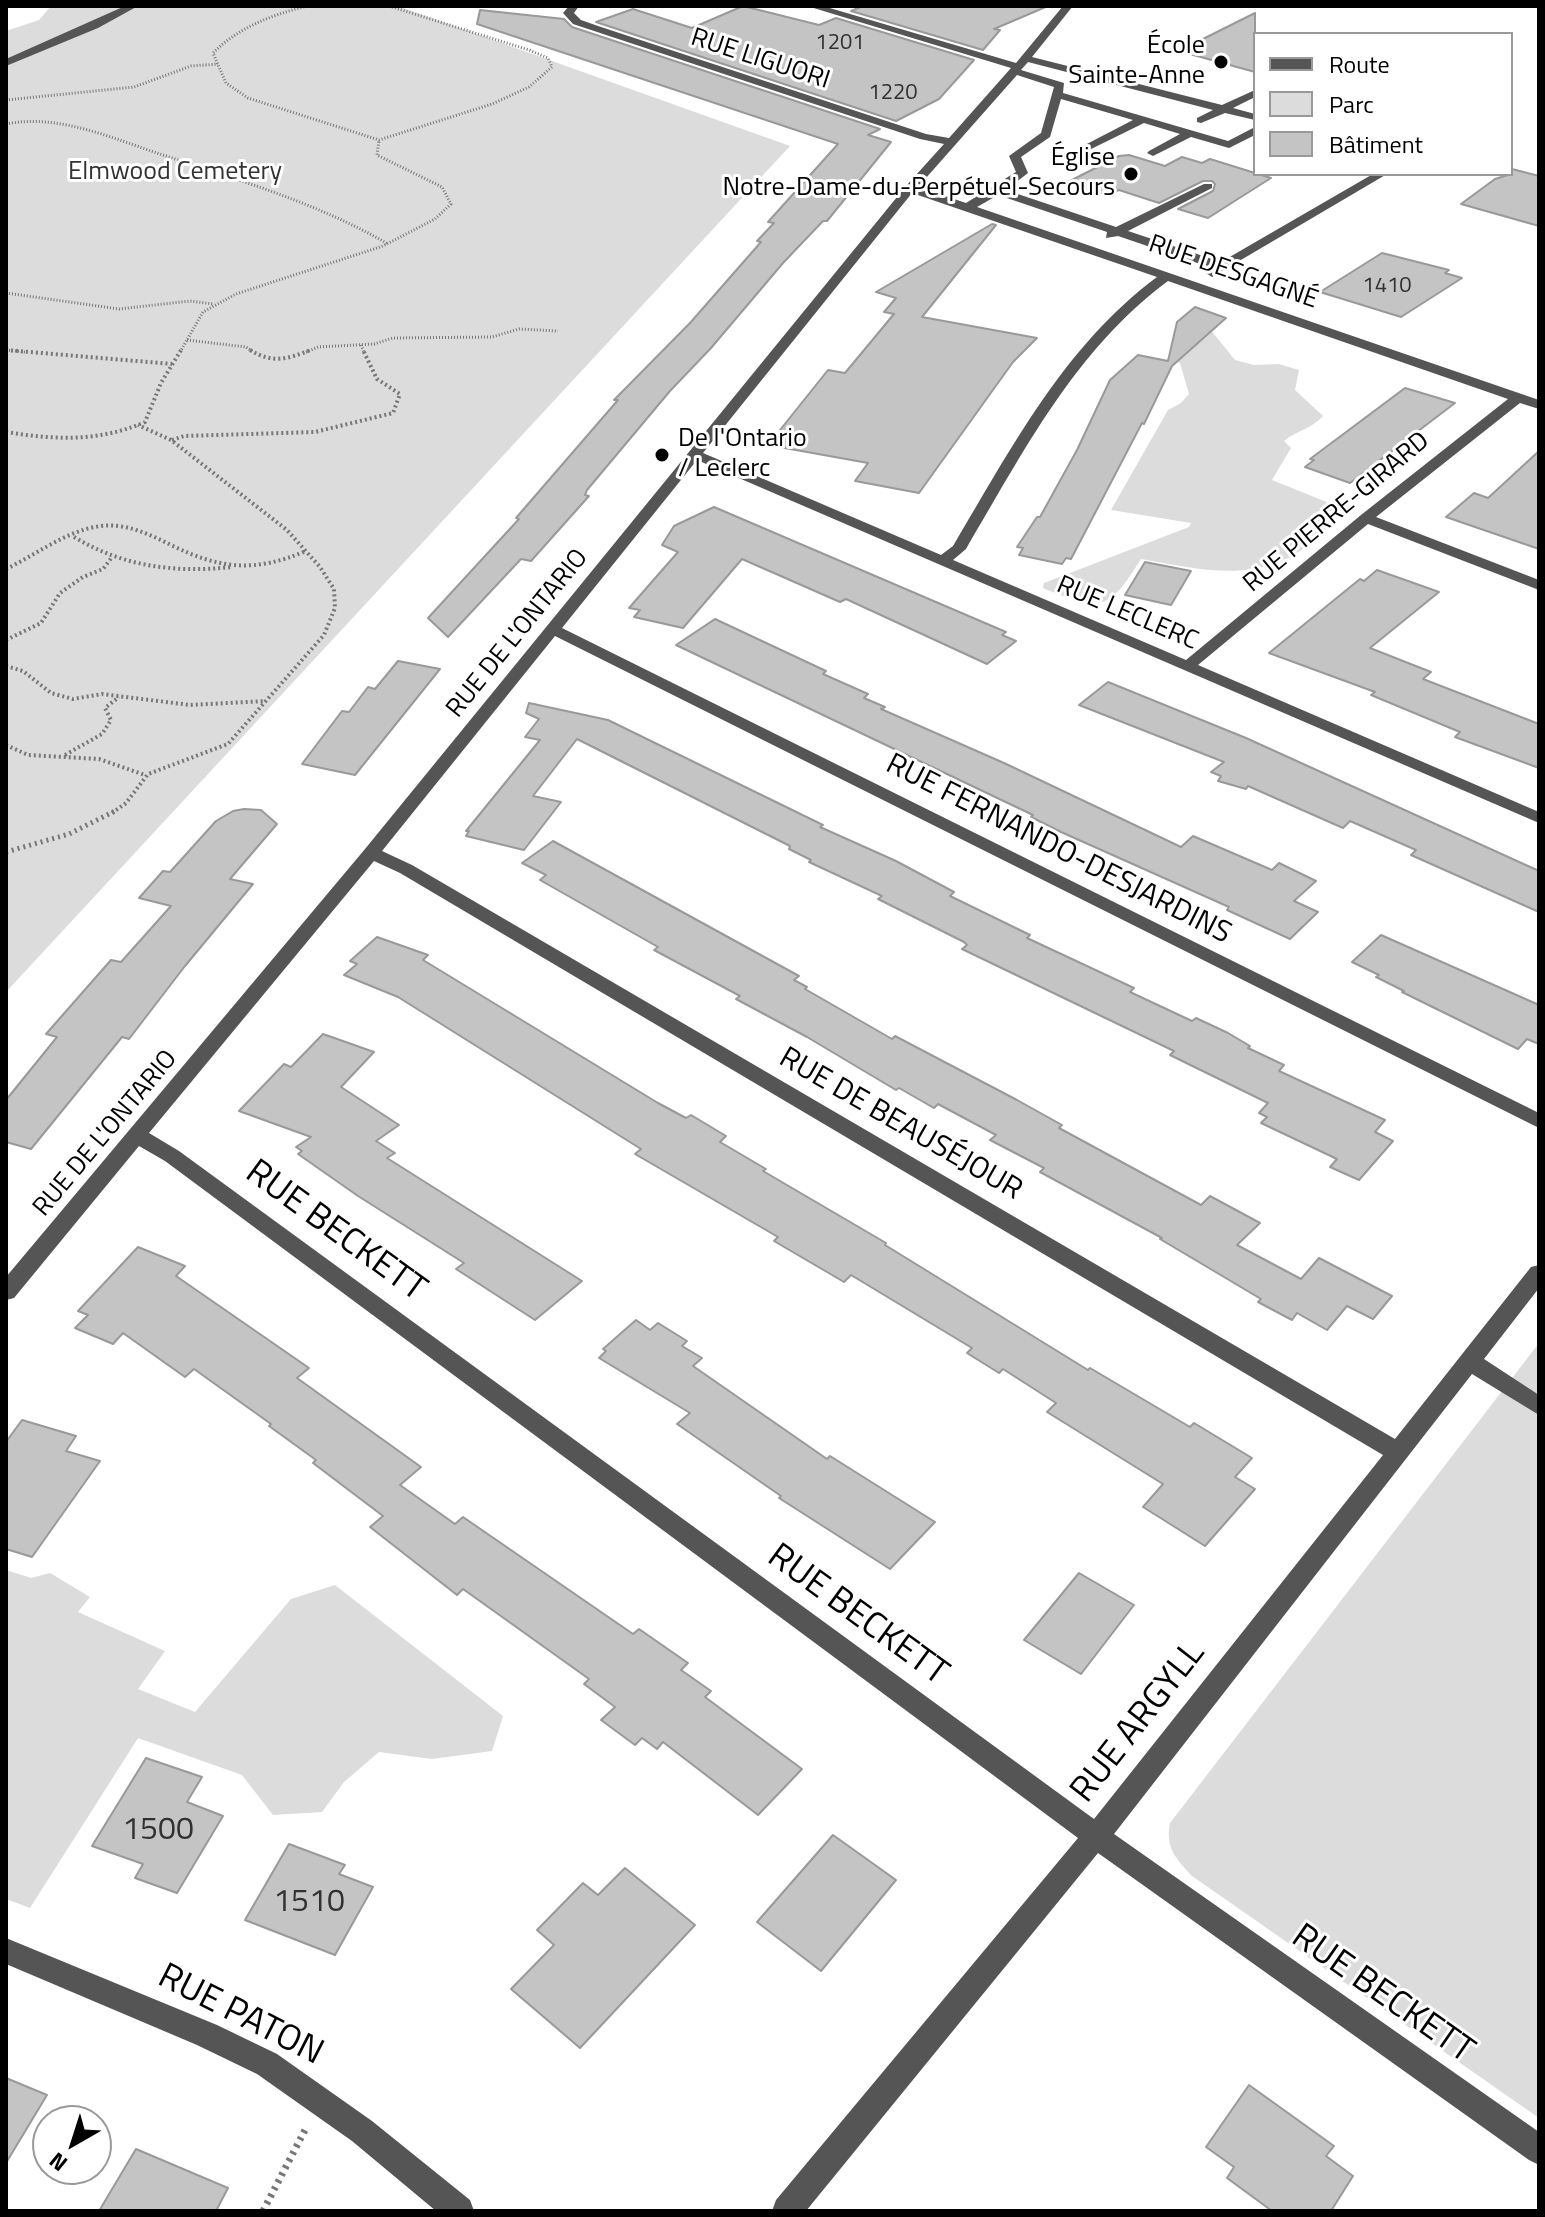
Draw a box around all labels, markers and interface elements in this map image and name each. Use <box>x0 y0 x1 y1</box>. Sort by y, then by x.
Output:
street label: RUE LIGUORI <box>687 23 833 97</box>
house number: 1201 <box>815 31 865 57</box>
place label: École Sainte-Anne <box>1068 31 1205 92</box>
legend <box>1253 32 1513 176</box>
text: Route <box>1329 46 1390 82</box>
marker: École Sainte-Anne <box>1212 53 1230 71</box>
house number: 1220 <box>868 81 918 107</box>
text: Parc <box>1329 86 1374 122</box>
text: Bâtiment <box>1329 126 1423 162</box>
place label: Église Notre-Dame-du-Perpétuel-Secours <box>723 143 1115 204</box>
park label: Elmwood Cemetery <box>68 157 282 189</box>
marker: Église Notre-Dame-du-Perpétuel-Secours <box>1122 165 1140 183</box>
street label: RUE DESGAGNÉ <box>1144 229 1322 317</box>
house number: 1410 <box>1362 274 1412 300</box>
place label: De l'Ontario / Leclerc <box>678 424 807 486</box>
street label: RUE PIERRE-GIRARD <box>1238 426 1436 600</box>
marker: De l'Ontario / Leclerc <box>653 446 671 464</box>
street label: RUE DE L'ONTARIO <box>441 544 595 724</box>
street label: RUE LECLERC <box>1052 570 1202 658</box>
street label: RUE FERNANDO-DESJARDINS <box>879 747 1237 953</box>
street label: RUE DE BEAUSÉJOUR <box>772 1041 1028 1209</box>
street label: RUE DE L'ONTARIO <box>27 1044 185 1224</box>
street label: RUE BECKETT <box>236 1152 434 1312</box>
street label: RUE BECKETT <box>758 1536 956 1696</box>
street label: RUE ARGYLL <box>1063 1634 1215 1812</box>
house number: 1500 <box>122 1812 194 1850</box>
house number: 1510 <box>273 1884 345 1922</box>
street label: RUE BECKETT <box>1282 1916 1482 2074</box>
street label: RUE PATON <box>150 1956 330 2076</box>
north arrow <box>32 2105 112 2185</box>
text: N <box>42 2144 75 2180</box>

